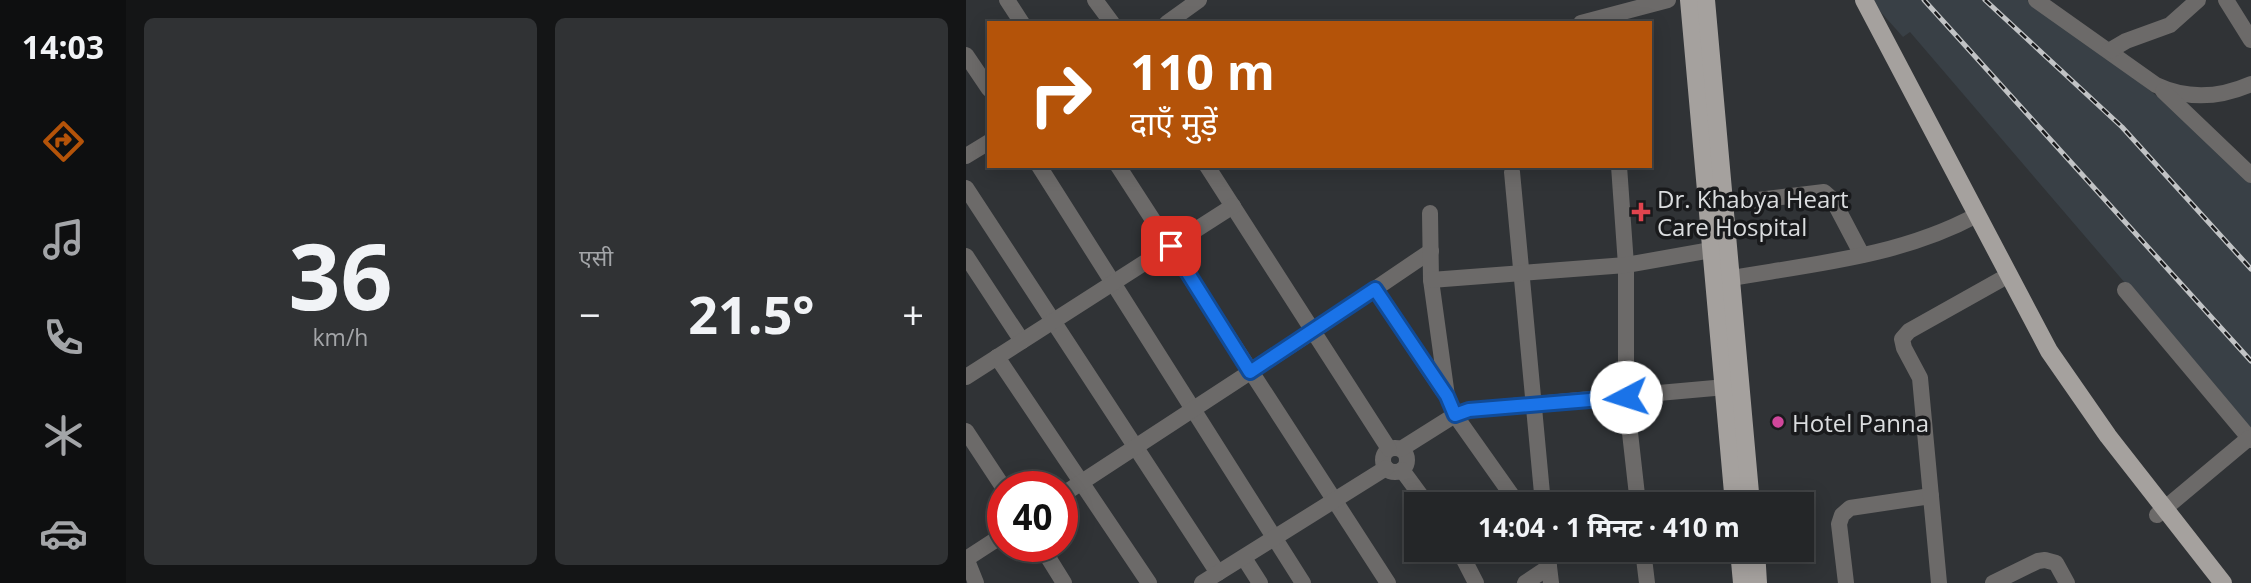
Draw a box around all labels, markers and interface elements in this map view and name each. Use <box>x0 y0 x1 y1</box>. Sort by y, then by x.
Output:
text: 14:03 <box>22 25 104 68</box>
text: 110 m <box>1130 38 1275 104</box>
icon: right <box>1015 49 1106 140</box>
text: दाएँ मुड़ें <box>1130 101 1218 144</box>
icon: directions <box>39 117 88 166</box>
place label: Dr. Khabya Heart Care Hospital <box>1657 182 1849 243</box>
marker: Dr. Khabya Heart Care Hospital <box>1631 202 1651 222</box>
text: 36 <box>288 213 393 337</box>
icon: music <box>39 215 88 264</box>
pin <box>1141 216 1201 276</box>
icon: arrive <box>1152 227 1190 265</box>
text: एसी <box>579 241 613 273</box>
text: 21.5° <box>688 278 815 349</box>
text: − <box>579 288 601 340</box>
text: + <box>902 288 924 340</box>
icon: phone <box>39 313 88 362</box>
text: km/h <box>313 321 368 353</box>
position arrow <box>1589 360 1663 434</box>
place label: Hotel Panna <box>1792 406 1929 439</box>
icon: climate <box>39 411 88 460</box>
marker: Hotel Panna <box>1770 414 1786 430</box>
speed limit sign: 40 <box>987 471 1078 562</box>
icon: car <box>39 509 88 558</box>
text: 14:04 · 1 मिनट · 410 m <box>1478 509 1740 545</box>

